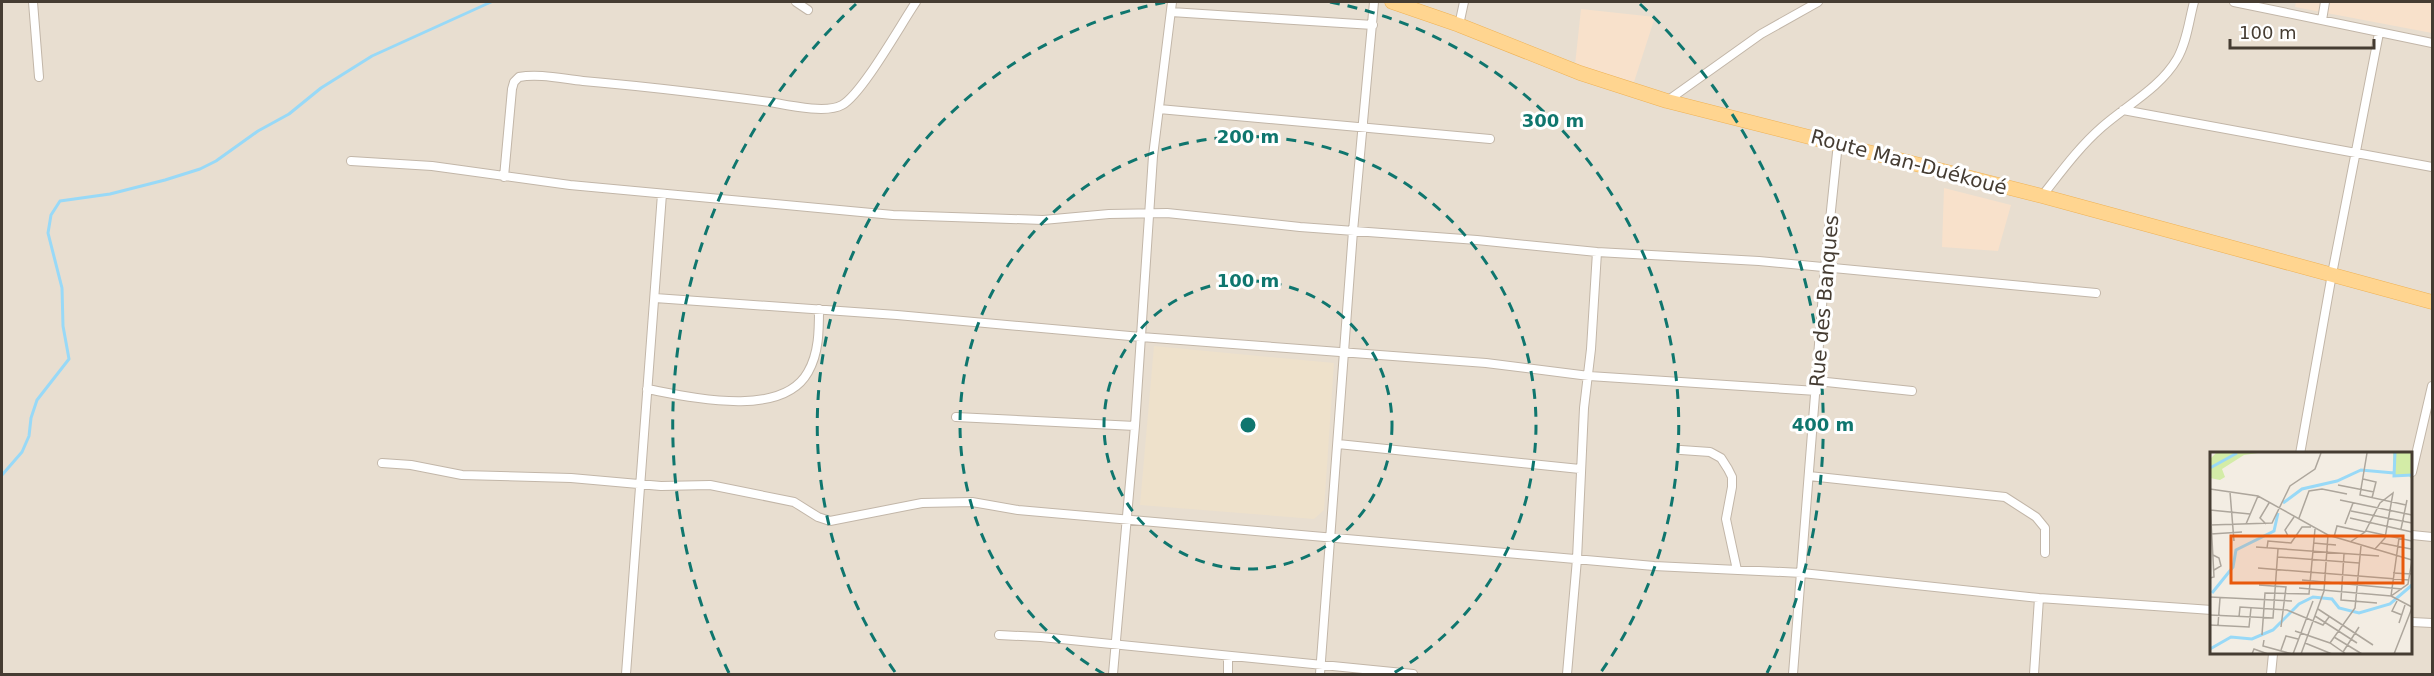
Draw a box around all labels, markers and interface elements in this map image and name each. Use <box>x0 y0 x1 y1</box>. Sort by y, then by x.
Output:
scale bar <box>2230 12 2374 50</box>
text: 100 m <box>2239 22 2297 43</box>
text: 300 m <box>1522 110 1584 131</box>
street label: Route Man-Duékoué <box>1808 124 2010 200</box>
text: 200 m <box>1217 126 1279 147</box>
street label: Rue des Banques <box>1805 214 1843 388</box>
text: 100 m <box>1217 270 1279 291</box>
text: 400 m <box>1792 414 1854 435</box>
centre of rings <box>1238 415 1258 435</box>
inset map <box>2210 452 2413 655</box>

